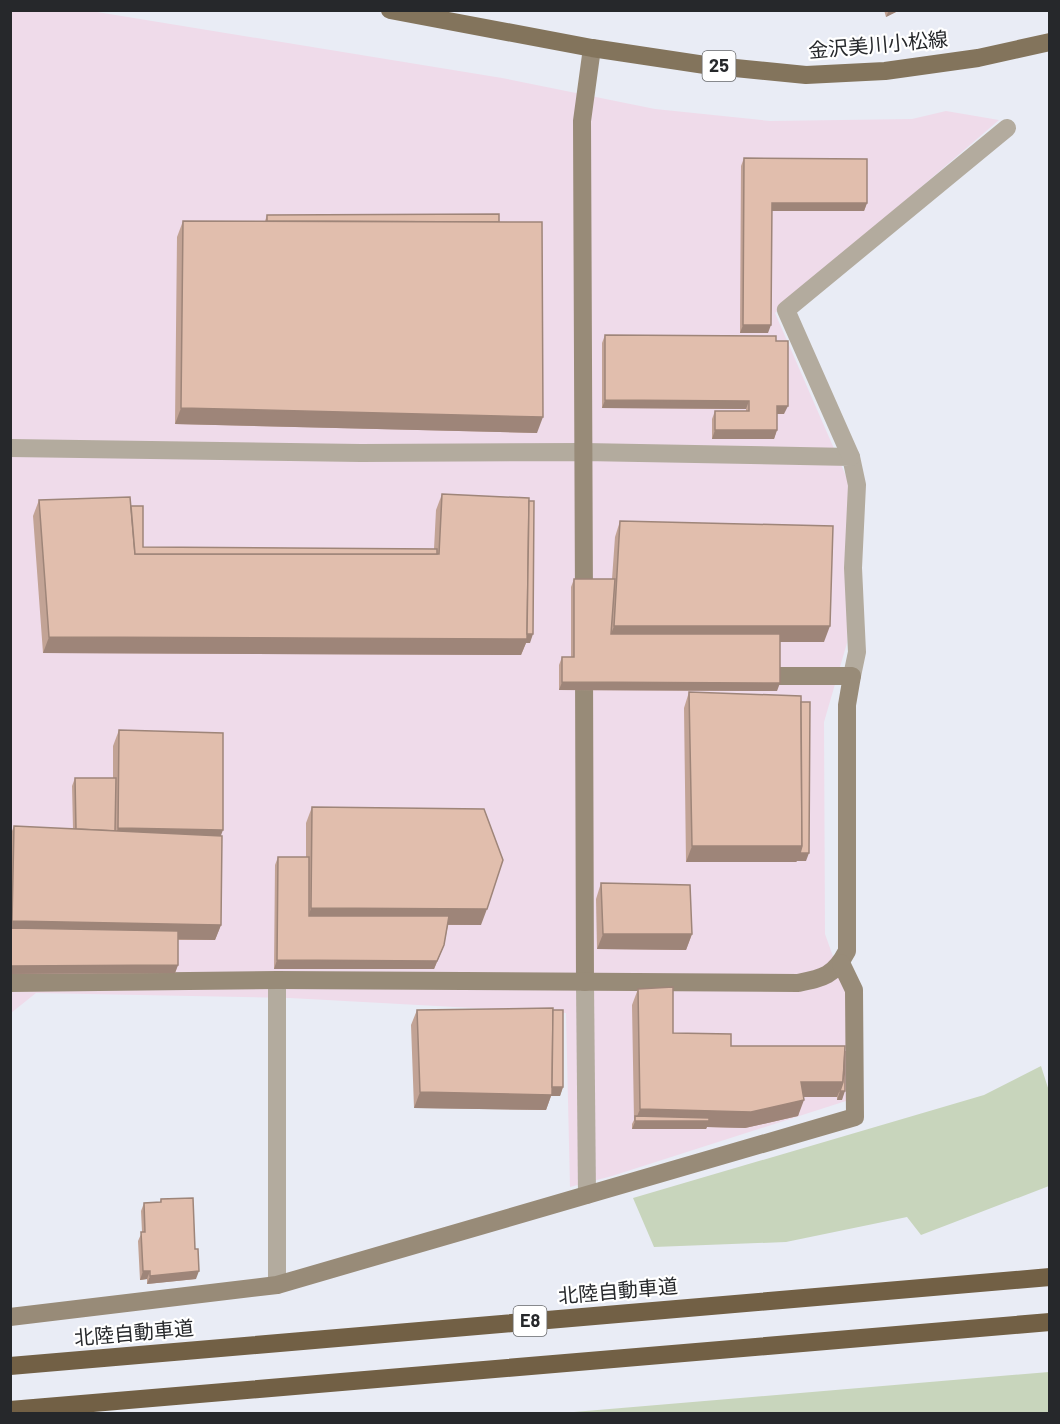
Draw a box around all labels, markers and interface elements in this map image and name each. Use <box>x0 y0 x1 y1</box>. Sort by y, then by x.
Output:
street label: 金沢美川小松線 <box>807 26 949 62</box>
road number: 25 <box>702 51 736 81</box>
street label: 北陸自動車道 <box>557 1273 679 1307</box>
road number: E8 <box>514 1306 546 1336</box>
street label: 北陸自動車道 <box>73 1315 195 1349</box>

